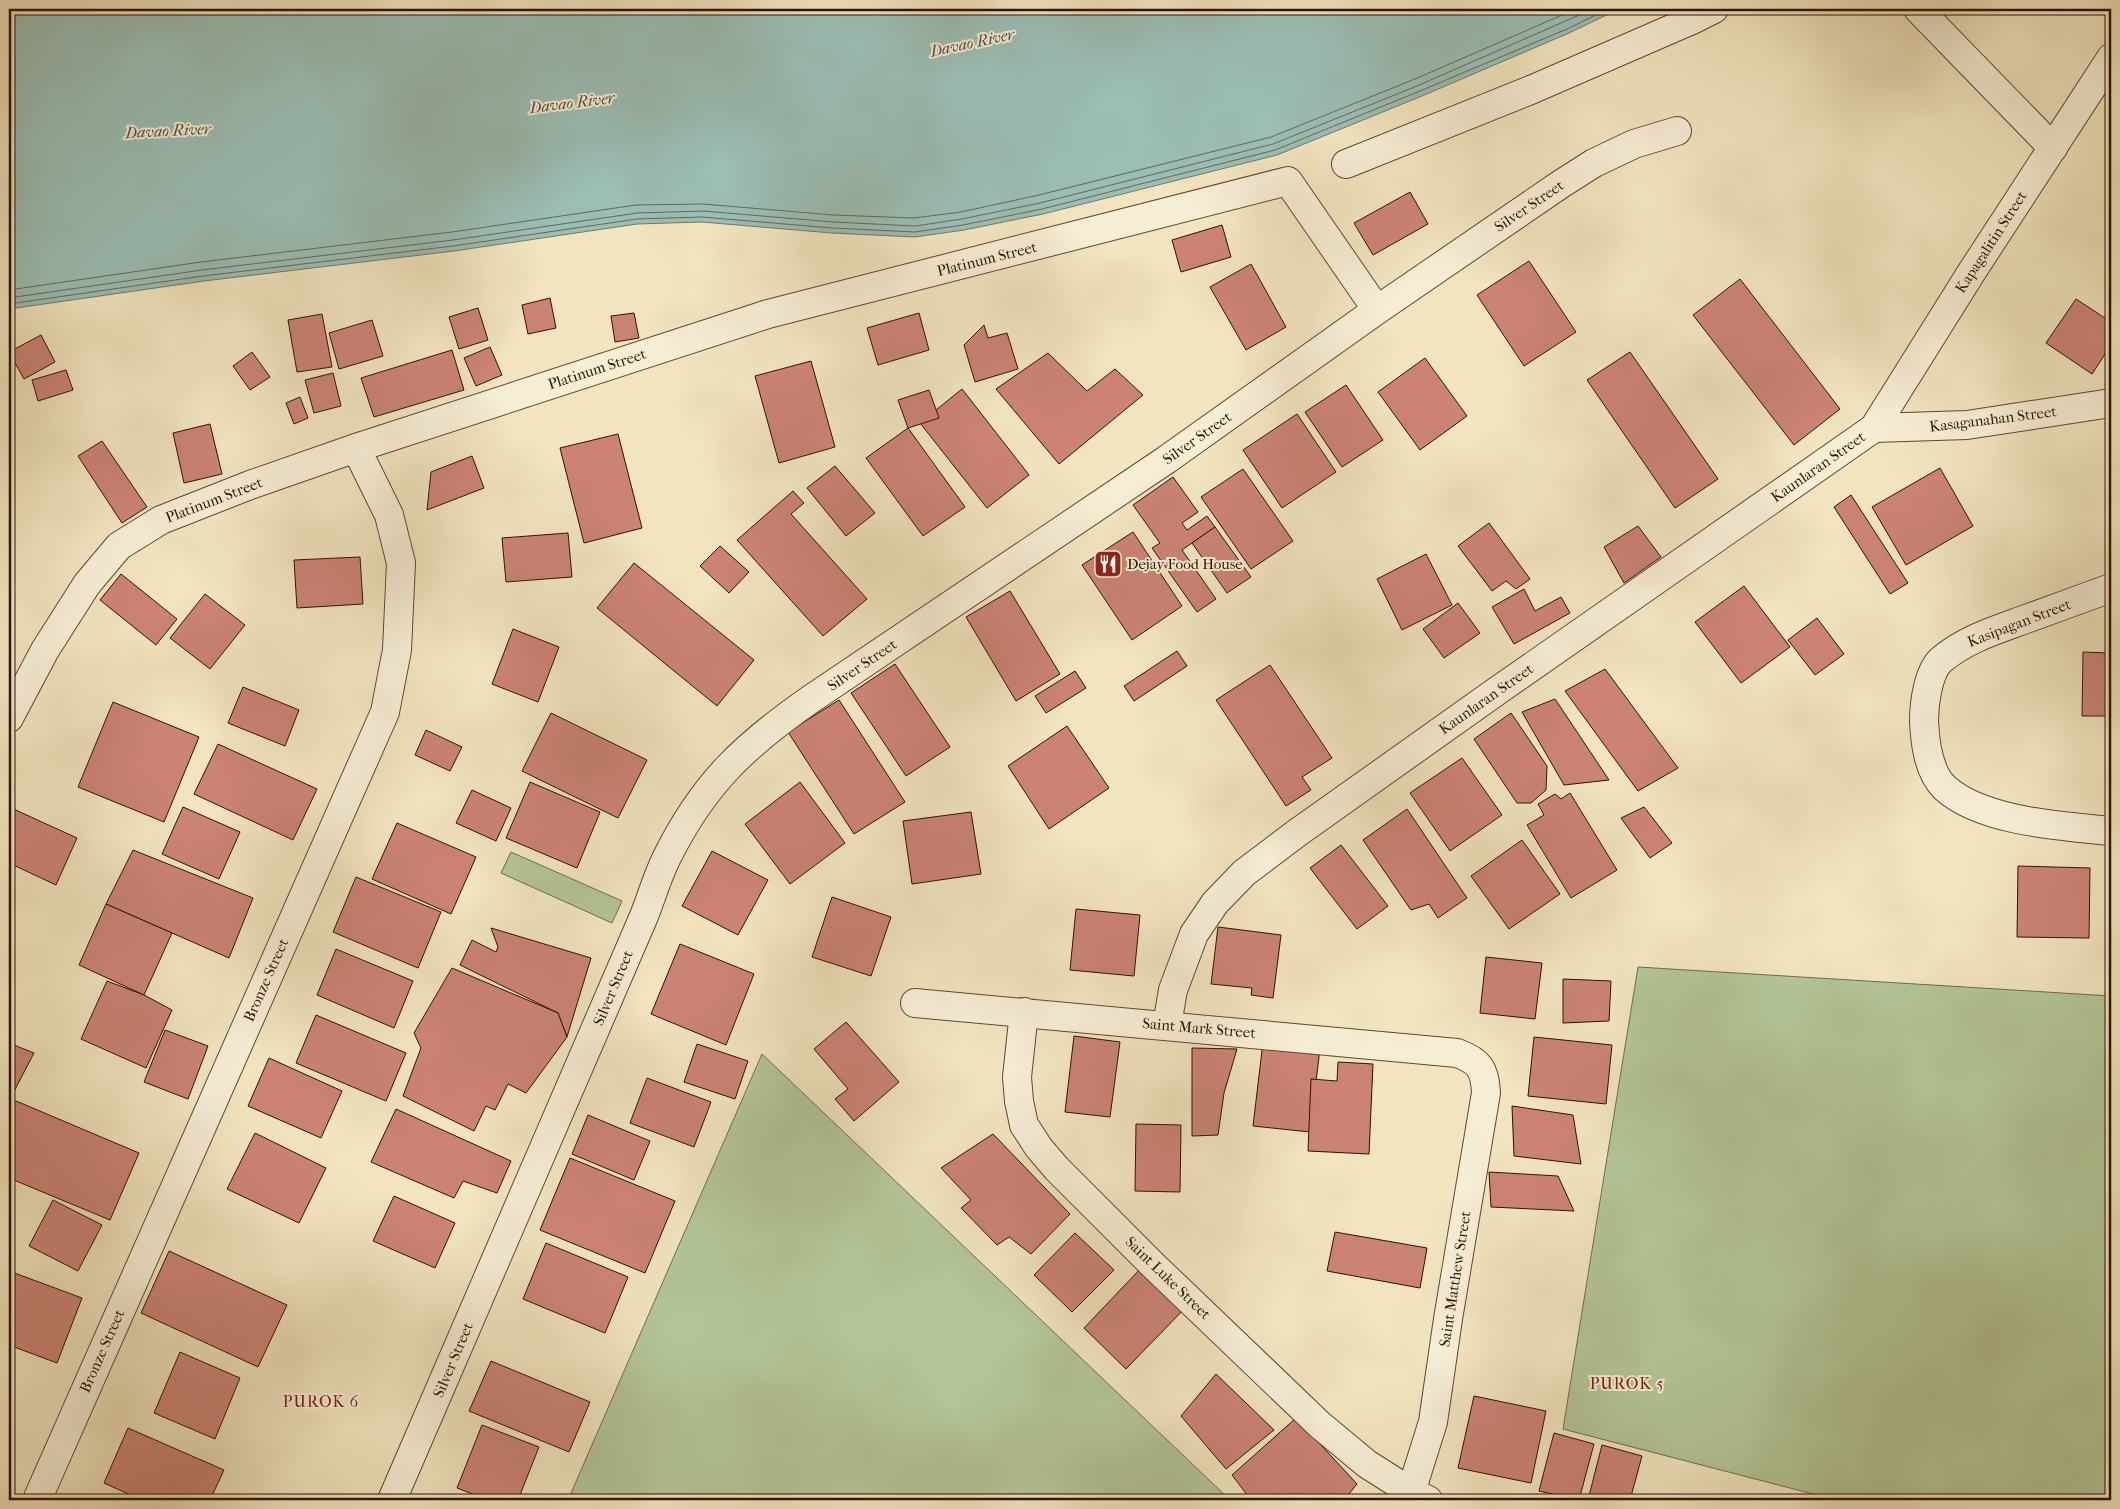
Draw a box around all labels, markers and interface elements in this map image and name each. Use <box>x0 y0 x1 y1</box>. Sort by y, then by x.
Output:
water label: Davao River <box>927 24 1018 61</box>
water label: Davao River <box>527 88 617 117</box>
water label: Davao River <box>124 119 213 142</box>
street label: Silver Street <box>1491 176 1568 236</box>
street label: Kapagalitin Street <box>1951 187 2031 296</box>
street label: Platinum Street <box>935 238 1039 280</box>
street label: Platinum Street <box>546 344 649 393</box>
street label: Kasaganahan Street <box>1928 402 2058 436</box>
street label: Silver Street <box>1159 407 1235 468</box>
street label: Kaunlaran Street <box>1767 427 1869 506</box>
street label: Platinum Street <box>163 473 266 527</box>
restaurant icon: Dejay Food House <box>1093 549 1123 579</box>
place label: Dejay Food House <box>1127 555 1243 573</box>
street label: Kasipagan Street <box>1965 595 2074 651</box>
street label: Silver Street <box>824 635 901 695</box>
street label: Kaunlaran Street <box>1435 659 1537 738</box>
street label: Bronze Street <box>240 935 293 1024</box>
street label: Silver Street <box>589 947 637 1028</box>
street label: Saint Mark Street <box>1142 1014 1257 1042</box>
street label: Saint Matthew Street <box>1435 1209 1475 1348</box>
street label: Saint Luke Street <box>1122 1233 1215 1324</box>
street label: Bronze Street <box>76 1306 129 1395</box>
street label: Silver Street <box>429 1319 477 1400</box>
district label: PUROK 5 <box>1590 1374 1664 1393</box>
district label: PUROK 6 <box>283 1392 359 1411</box>

